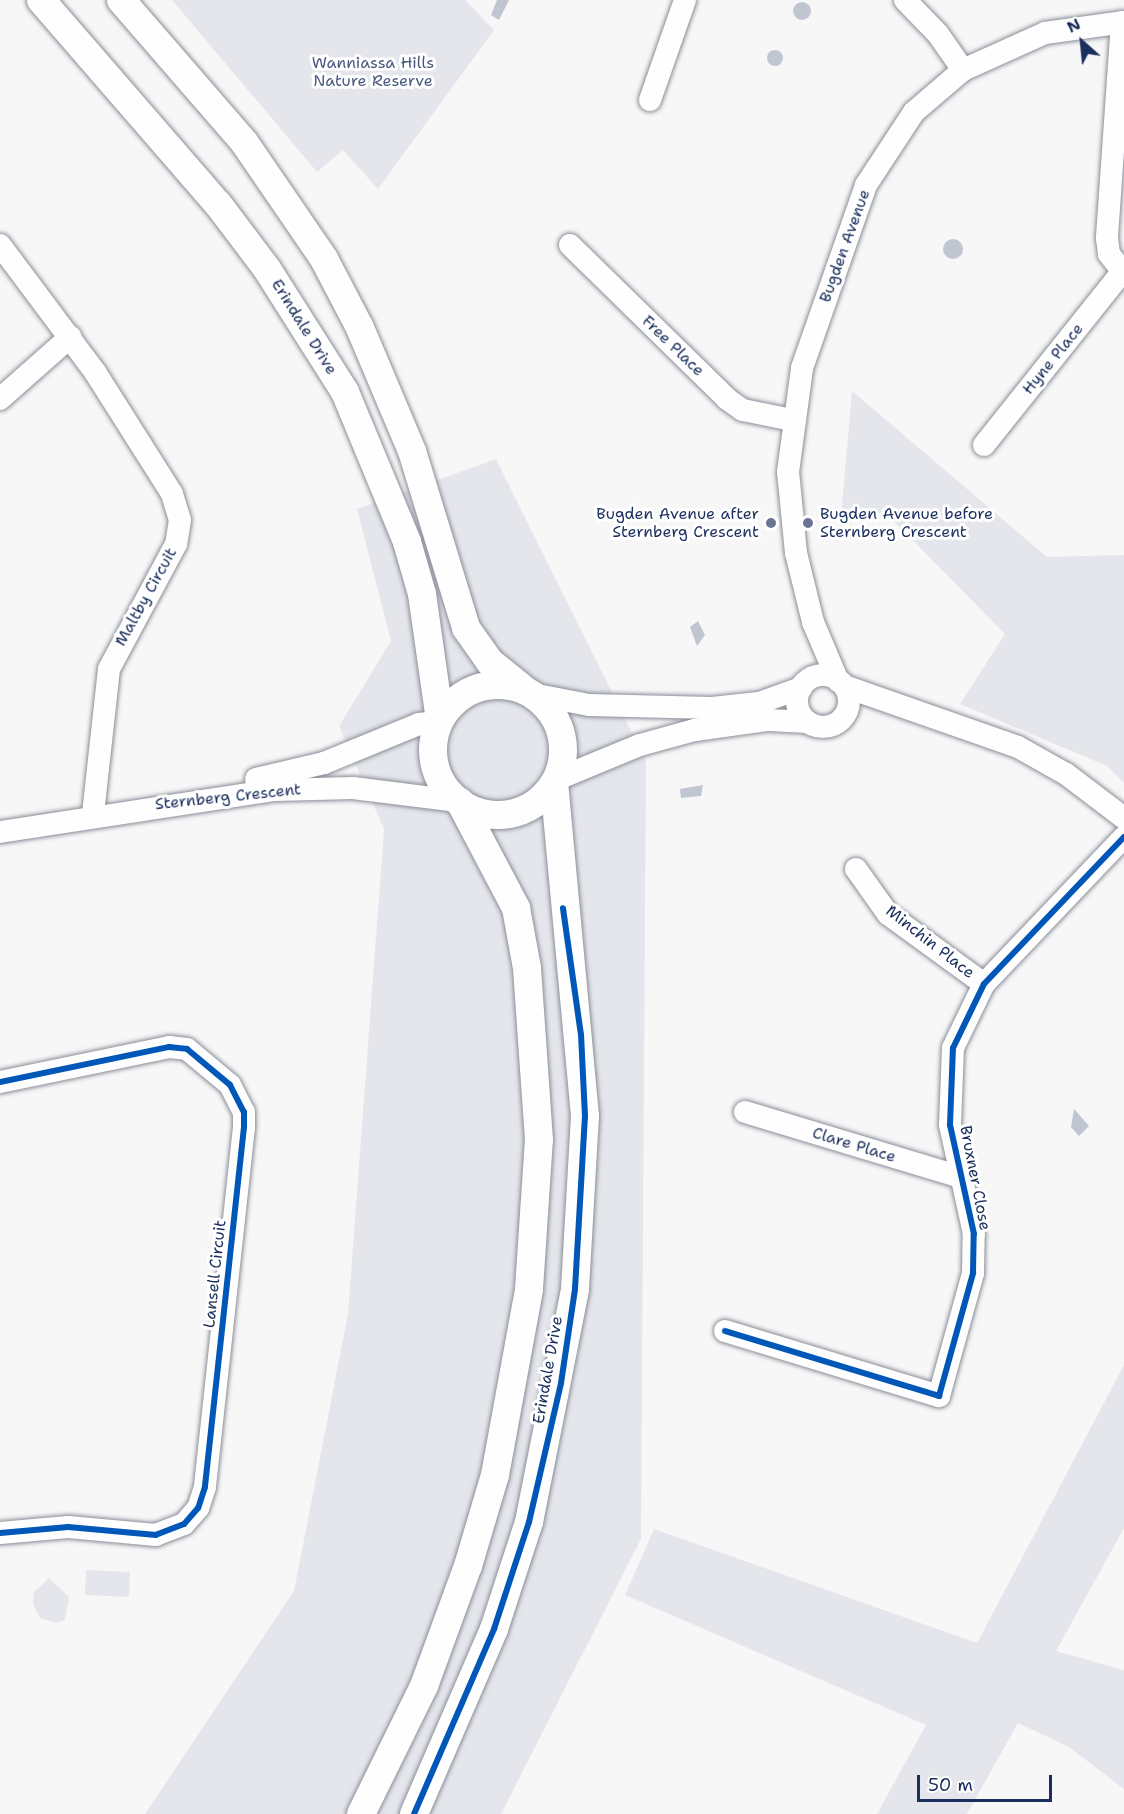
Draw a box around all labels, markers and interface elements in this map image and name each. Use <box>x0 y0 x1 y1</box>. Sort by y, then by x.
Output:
north arrow <box>1052 12 1112 72</box>
text: N <box>1063 13 1084 38</box>
park label: Wanniassa Hills Nature Reserve <box>312 53 434 91</box>
street label: Bugden Avenue <box>816 187 874 305</box>
street label: Erindale Drive <box>267 276 341 378</box>
street label: Free Place <box>638 312 708 380</box>
street label: Hyne Place <box>1019 320 1087 398</box>
place label: Bugden Avenue after Sternberg Crescent <box>596 504 759 542</box>
place label: Bugden Avenue before Sternberg Crescent <box>820 504 993 542</box>
marker: Bugden Avenue after Sternberg Crescent <box>764 516 778 530</box>
marker: Bugden Avenue before Sternberg Crescent <box>801 516 815 530</box>
street label: Maltby Circuit <box>111 544 181 650</box>
street label: Sternberg Crescent <box>154 780 302 814</box>
street label: Minchin Place <box>882 901 978 983</box>
street label: Clare Place <box>810 1123 898 1167</box>
street label: Bruxner Close <box>955 1124 995 1232</box>
street label: Lansell Circuit <box>200 1219 230 1329</box>
street label: Erindale Drive <box>529 1315 567 1425</box>
scale bar <box>920 1763 1055 1801</box>
text: 50 m <box>928 1773 973 1797</box>

